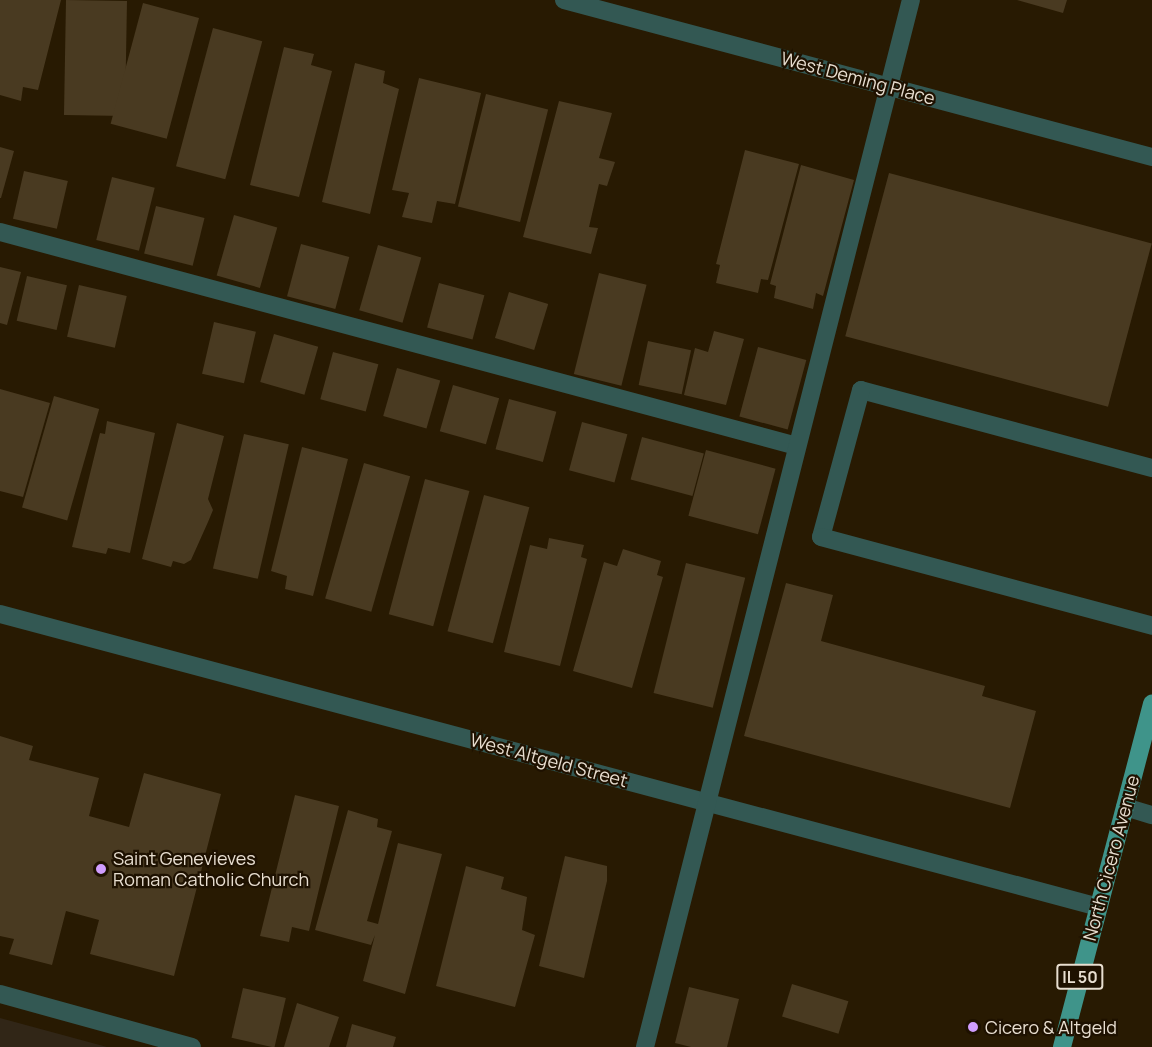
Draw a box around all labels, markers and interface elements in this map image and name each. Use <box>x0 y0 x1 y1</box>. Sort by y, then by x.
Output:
street label: West Deming Place <box>779 47 937 109</box>
street label: West Altgeld Street <box>468 729 630 791</box>
street label: North Cicero Avenue <box>1079 773 1143 943</box>
place label: Saint Genevieves Roman Catholic Church <box>113 848 309 890</box>
marker: Saint Genevieves Roman Catholic Church <box>94 862 108 876</box>
road number: IL 50 <box>1054 964 1106 990</box>
place label: Cicero & Altgeld <box>985 1016 1117 1038</box>
marker: Cicero & Altgeld <box>966 1020 980 1034</box>

